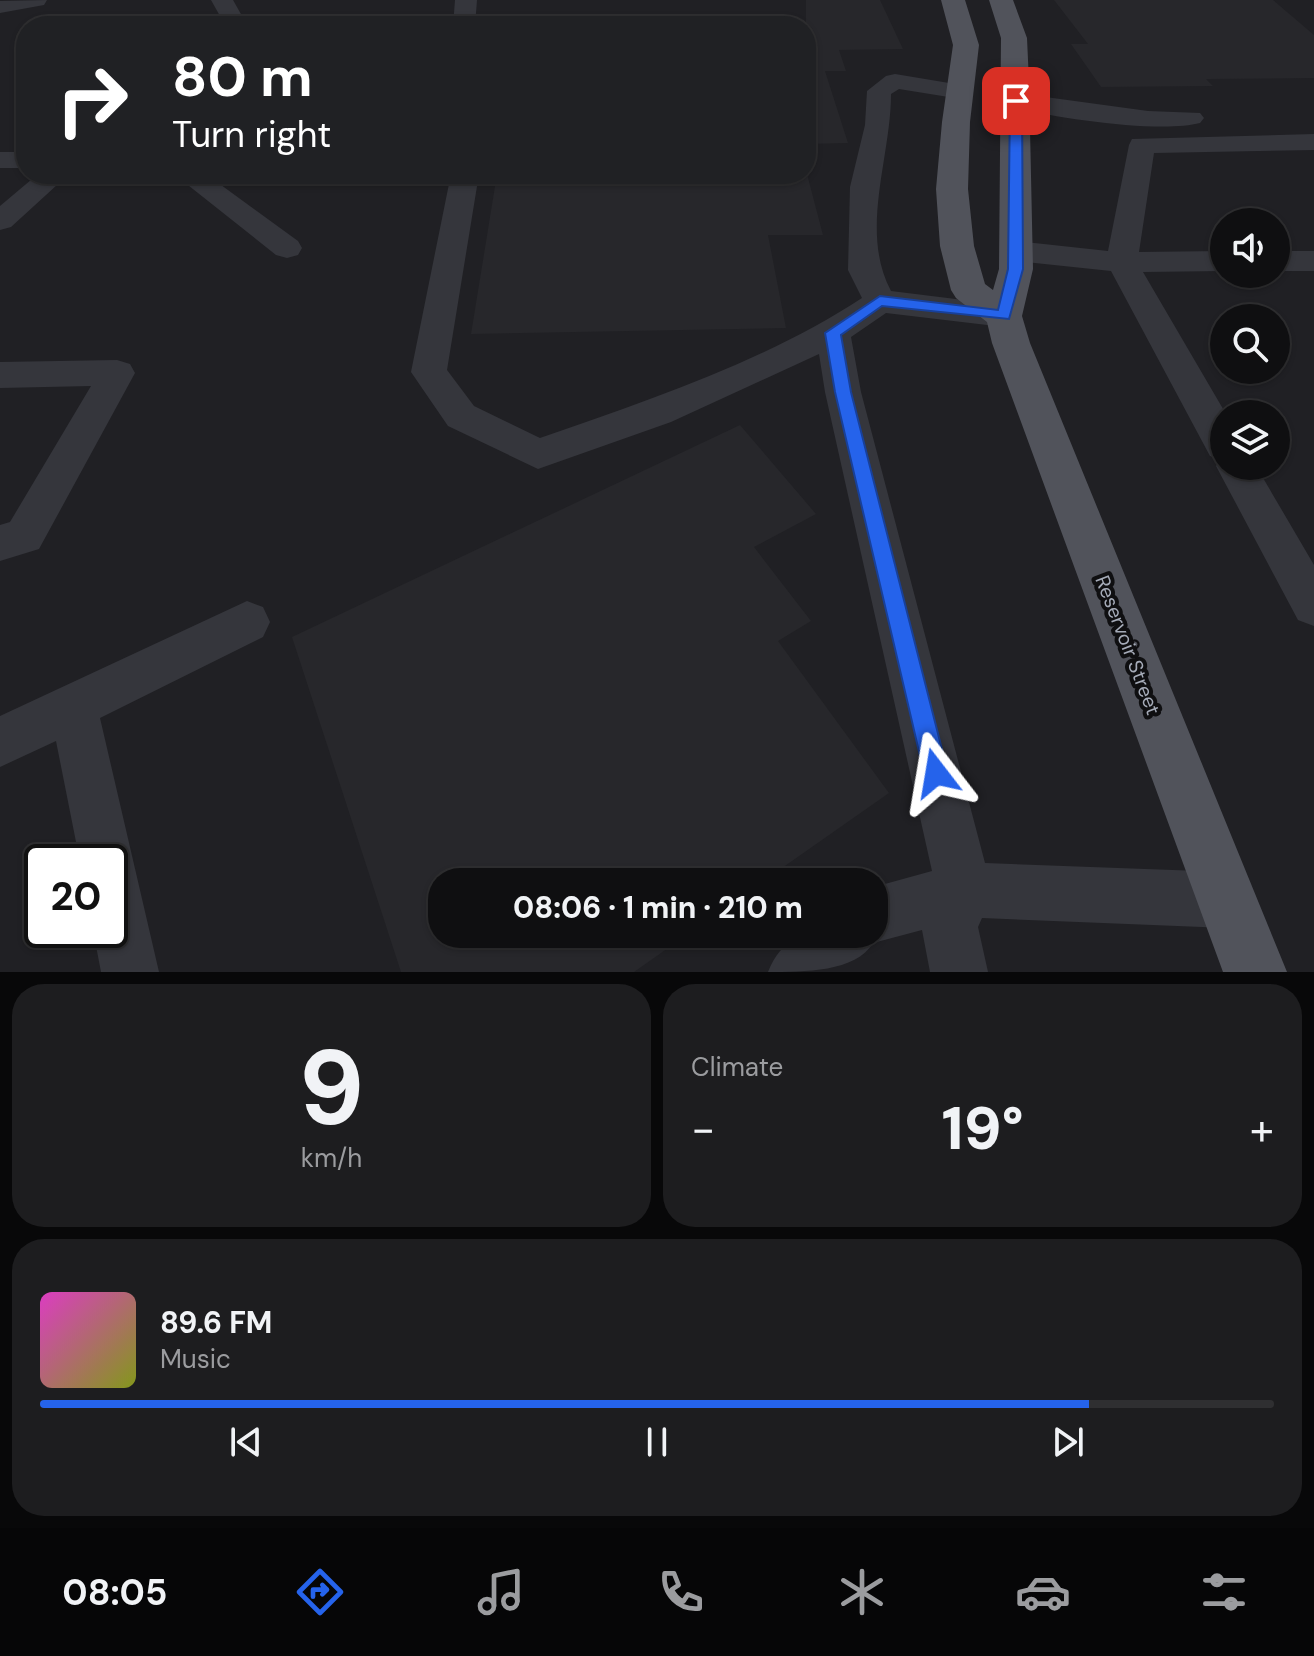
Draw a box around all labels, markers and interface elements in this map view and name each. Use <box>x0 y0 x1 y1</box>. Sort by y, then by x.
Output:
text: 80 m <box>172 40 313 113</box>
icon: right <box>40 48 144 152</box>
pin <box>982 67 1050 135</box>
icon: arrive <box>994 79 1038 123</box>
text: Turn right <box>172 111 331 158</box>
map controls <box>1210 208 1290 480</box>
button: sound <box>1210 208 1290 288</box>
button: search <box>1210 304 1290 384</box>
button: layers <box>1210 400 1290 480</box>
street label: Reservoir Street <box>1089 571 1167 719</box>
position arrow <box>894 731 978 815</box>
speed limit sign: 20 <box>24 844 128 948</box>
text: 08:06 · 1 min · 210 m <box>513 888 803 927</box>
text: 9 <box>298 1021 365 1156</box>
text: Climate <box>691 1050 783 1084</box>
text: 19° <box>941 1089 1024 1168</box>
text: − <box>691 1100 715 1158</box>
text: + <box>1250 1100 1274 1158</box>
text: km/h <box>301 1141 362 1175</box>
text: 89.6 FM <box>160 1303 272 1342</box>
text: Music <box>160 1342 231 1376</box>
icon: previous <box>224 1420 268 1464</box>
icon: pause <box>635 1420 679 1464</box>
icon: next <box>1046 1420 1090 1464</box>
icon: directions <box>292 1564 348 1620</box>
icon: music <box>473 1564 529 1620</box>
icon: phone <box>653 1564 709 1620</box>
icon: climate <box>834 1564 890 1620</box>
icon: car <box>1015 1564 1071 1620</box>
icon: filters <box>1196 1564 1252 1620</box>
text: 08:05 <box>62 1569 167 1616</box>

